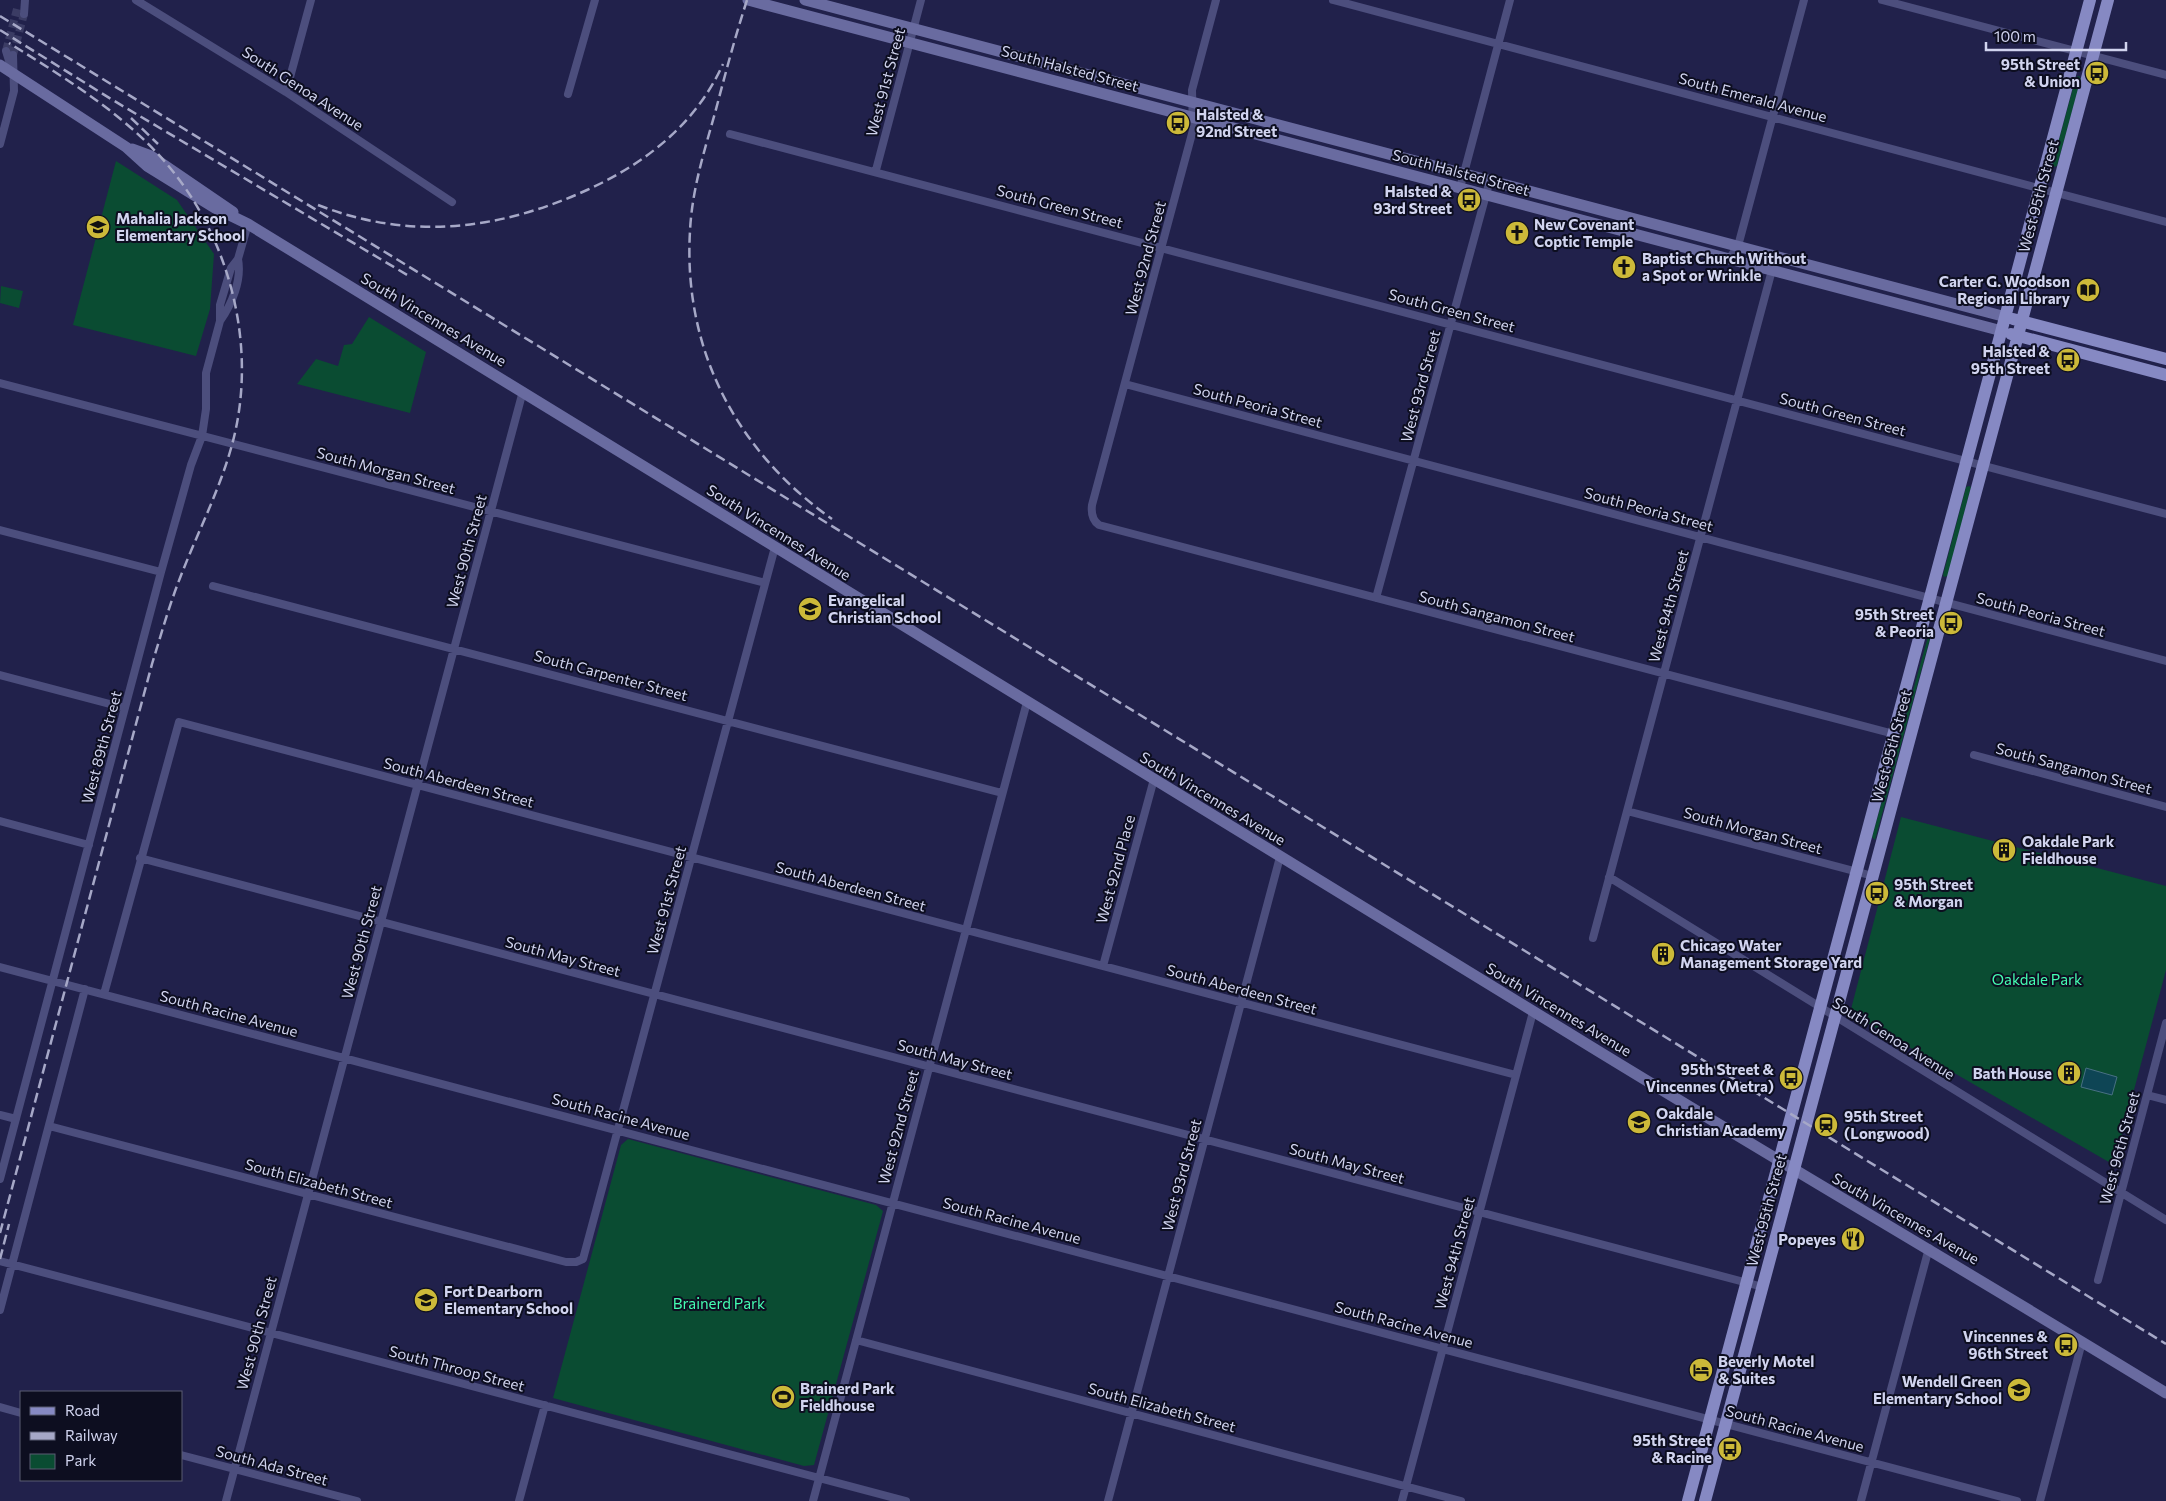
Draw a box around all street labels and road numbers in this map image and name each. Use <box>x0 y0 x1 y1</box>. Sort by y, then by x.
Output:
street label: West 91st Street <box>862 26 908 138</box>
street label: South Halsted Street <box>999 41 1141 95</box>
street label: South Genoa Avenue <box>239 42 367 134</box>
street label: South Emerald Avenue <box>1677 69 1829 125</box>
street label: West 95th Street <box>2014 138 2062 254</box>
street label: South Halsted Street <box>1390 145 1532 199</box>
street label: South Green Street <box>995 180 1125 232</box>
street label: West 92nd Street <box>1121 199 1169 317</box>
street label: South Vincennes Avenue <box>358 268 510 370</box>
street label: South Green Street <box>1387 284 1517 336</box>
street label: West 93rd Street <box>1396 328 1444 444</box>
street label: South Peoria Street <box>1192 379 1324 431</box>
street label: South Green Street <box>1778 388 1908 440</box>
street label: South Morgan Street <box>315 443 457 497</box>
street label: South Vincennes Avenue <box>704 480 854 584</box>
street label: South Peoria Street <box>1583 483 1715 535</box>
street label: West 90th Street <box>442 492 490 610</box>
street label: West 94th Street <box>1644 548 1692 664</box>
street label: South Sangamon Street <box>1417 587 1577 645</box>
street label: South Peoria Street <box>1975 588 2107 640</box>
street label: South Carpenter Street <box>532 646 690 704</box>
street label: West 95th Street <box>1867 688 1915 804</box>
street label: West 89th Street <box>77 689 125 805</box>
street label: South Sangamon Street <box>1994 739 2154 797</box>
street label: South Vincennes Avenue <box>1137 747 1289 849</box>
street label: South Aberdeen Street <box>382 753 536 811</box>
street label: South Morgan Street <box>1682 803 1824 857</box>
street label: West 92nd Place <box>1092 813 1138 925</box>
street label: West 91st Street <box>643 844 689 956</box>
street label: South Aberdeen Street <box>774 857 928 915</box>
street label: West 90th Street <box>337 883 385 1001</box>
street label: South May Street <box>503 932 623 980</box>
street label: South Vincennes Avenue <box>1483 958 1635 1060</box>
street label: South Aberdeen Street <box>1165 960 1319 1018</box>
street label: South Racine Avenue <box>158 986 300 1040</box>
street label: South Genoa Avenue <box>1829 993 1959 1083</box>
street label: South May Street <box>895 1035 1015 1083</box>
street label: West 92nd Street <box>874 1068 922 1186</box>
street label: South Racine Avenue <box>550 1089 692 1143</box>
street label: West 96th Street <box>2095 1090 2143 1206</box>
street label: West 93rd Street <box>1157 1117 1205 1233</box>
street label: South May Street <box>1287 1139 1407 1187</box>
street label: West 95th Street <box>1742 1152 1790 1268</box>
street label: South Elizabeth Street <box>243 1155 395 1211</box>
street label: South Vincennes Avenue <box>1829 1169 1983 1267</box>
street label: South Racine Avenue <box>941 1193 1083 1247</box>
street label: West 94th Street <box>1430 1195 1478 1311</box>
street label: West 90th Street <box>232 1274 280 1392</box>
street label: South Racine Avenue <box>1333 1297 1475 1351</box>
street label: South Throop Street <box>387 1341 527 1395</box>
street label: South Elizabeth Street <box>1086 1379 1238 1435</box>
street label: South Racine Avenue <box>1724 1401 1866 1455</box>
street label: South Ada Street <box>214 1441 330 1489</box>

